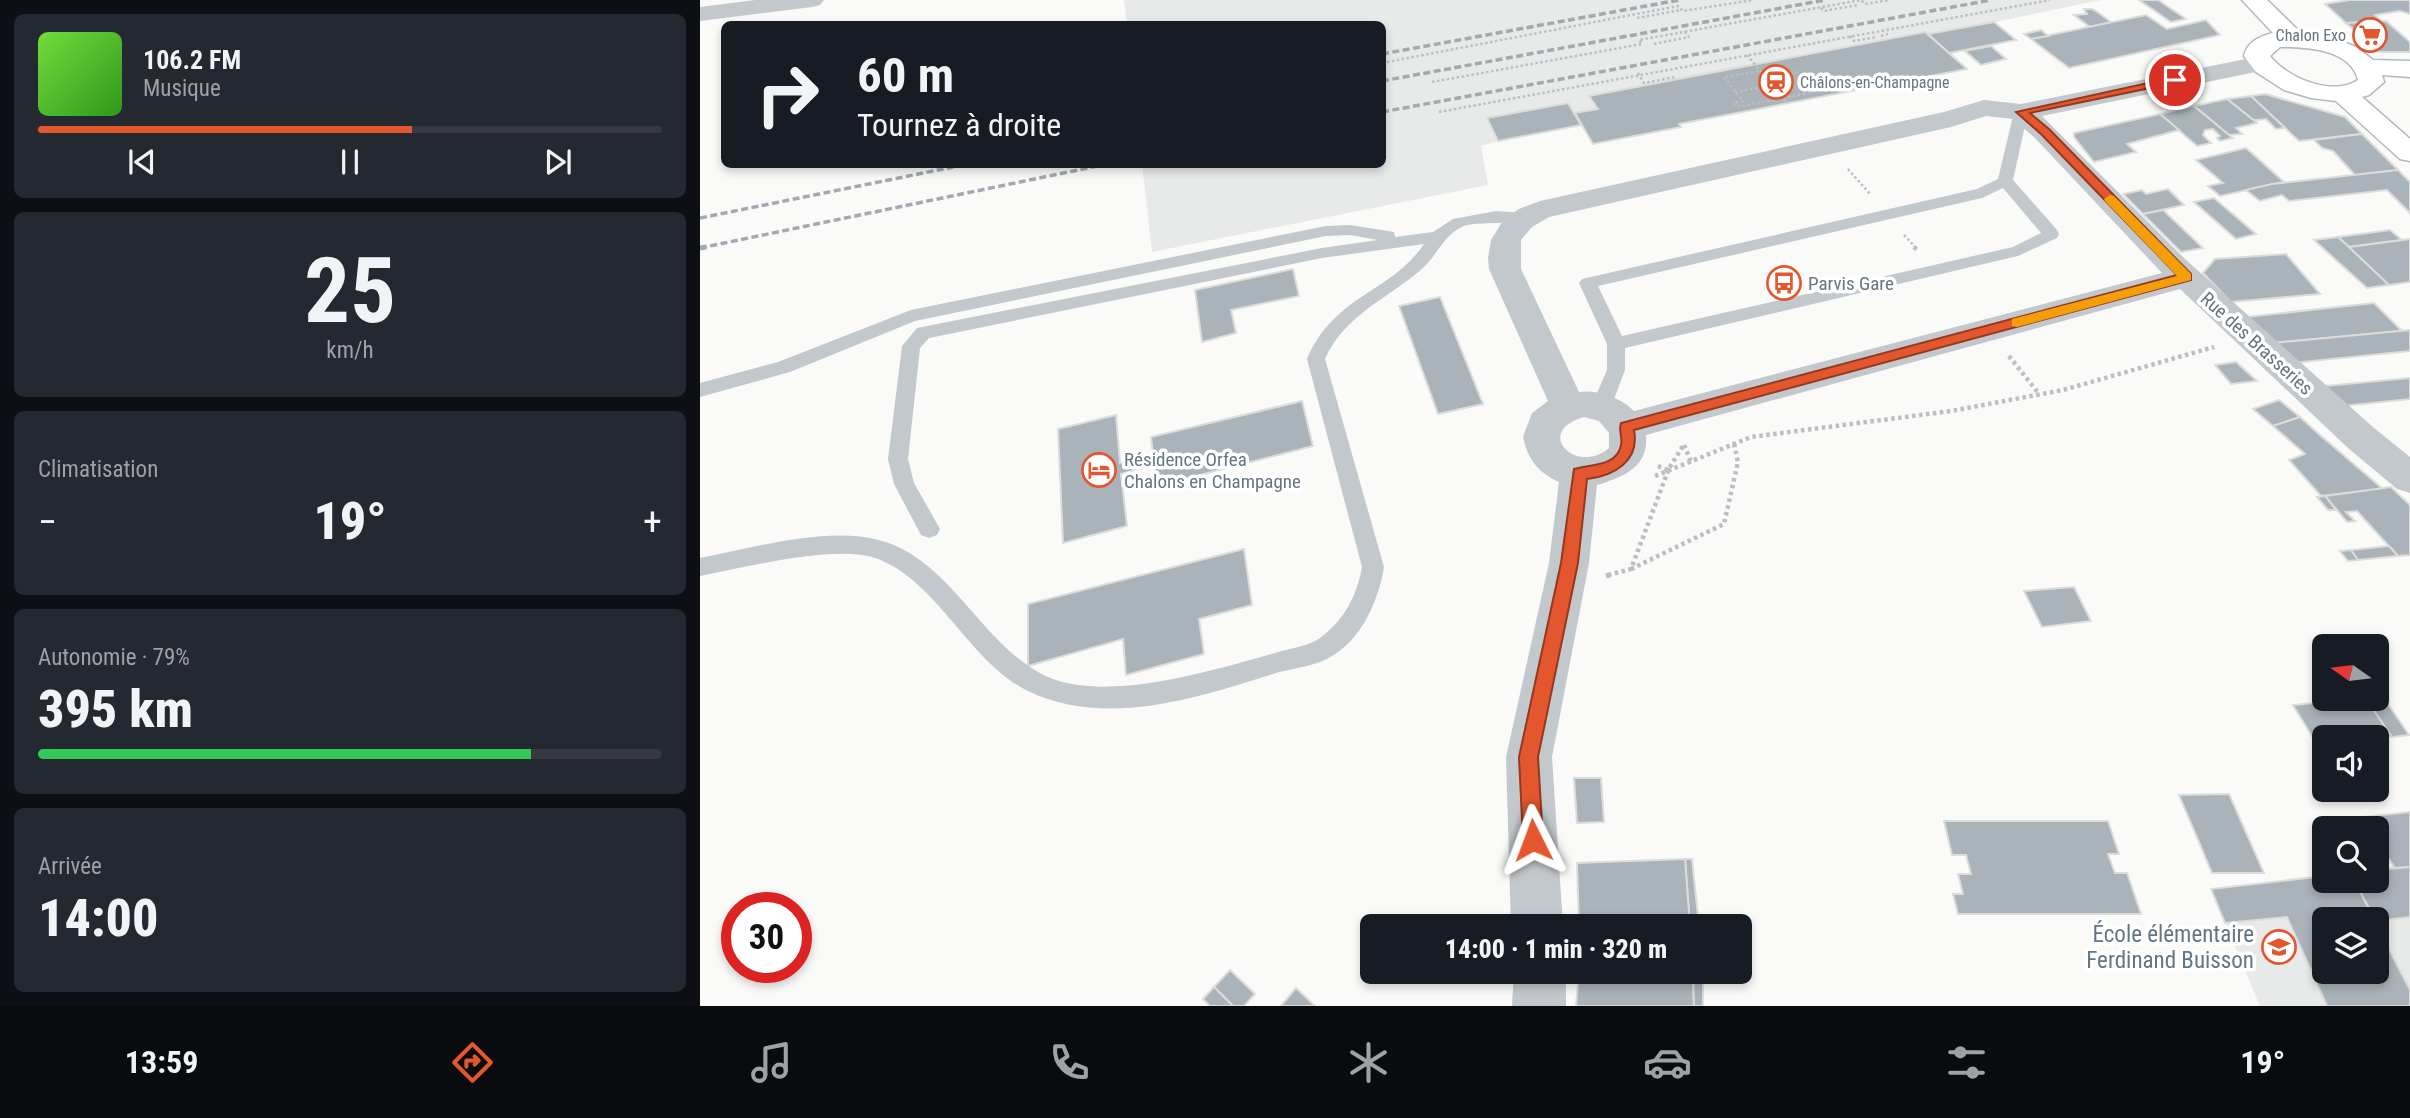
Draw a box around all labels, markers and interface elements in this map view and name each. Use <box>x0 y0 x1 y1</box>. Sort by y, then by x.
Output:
supermarket icon: Chalon Exo <box>2351 16 2389 54</box>
place label: Chalon Exo <box>2276 26 2346 45</box>
text: 106.2 FM <box>143 45 241 75</box>
text: 60 m <box>857 47 954 104</box>
icon: right <box>742 49 833 140</box>
pin <box>2145 50 2205 110</box>
icon: arrive <box>2156 61 2194 99</box>
station icon: Châlons-en-Champagne <box>1757 63 1795 101</box>
place label: Châlons-en-Champagne <box>1800 73 1950 92</box>
text: Musique <box>143 75 221 102</box>
text: Tournez à droite <box>857 106 1061 144</box>
icon: previous <box>123 143 161 181</box>
icon: pause <box>331 143 369 181</box>
icon: next <box>539 143 577 181</box>
text: 25 <box>304 238 396 344</box>
bus stop icon: Parvis Gare <box>1765 264 1803 302</box>
place label: Parvis Gare <box>1808 272 1894 295</box>
street label: Rue des Brasseries <box>2196 287 2317 400</box>
text: km/h <box>326 337 374 364</box>
place label: Résidence Orfea Chalons en Champagne <box>1124 448 1301 493</box>
hotel icon: Résidence Orfea Chalons en Champagne <box>1080 451 1118 489</box>
text: Climatisation <box>38 456 158 483</box>
text: 19° <box>313 491 387 552</box>
text: − <box>38 500 57 544</box>
text: + <box>643 500 662 544</box>
north arrow <box>2312 634 2389 710</box>
map controls <box>2312 634 2389 984</box>
text: Autonomie · 79% <box>38 644 190 671</box>
text: 395 km <box>38 679 193 740</box>
button: sound <box>2312 725 2389 802</box>
position arrow <box>1496 803 1570 877</box>
button: search <box>2312 816 2389 893</box>
text: Arrivée <box>38 853 102 880</box>
text: 14:00 <box>38 888 158 949</box>
speed limit sign: 30 <box>721 892 812 983</box>
button: layers <box>2312 907 2389 984</box>
place label: École élémentaire Ferdinand Buisson <box>2086 920 2254 974</box>
school or university icon: École élémentaire Ferdinand Buisson <box>2260 928 2298 966</box>
text: 14:00 · 1 min · 320 m <box>1445 934 1667 964</box>
icon: directions <box>448 1038 497 1087</box>
icon: music <box>747 1038 796 1087</box>
icon: phone <box>1045 1038 1094 1087</box>
icon: climate <box>1344 1038 1393 1087</box>
icon: car <box>1643 1038 1692 1087</box>
icon: filters <box>1942 1038 1991 1087</box>
text: 13:59 <box>125 1043 198 1081</box>
text: 19° <box>2240 1043 2285 1081</box>

